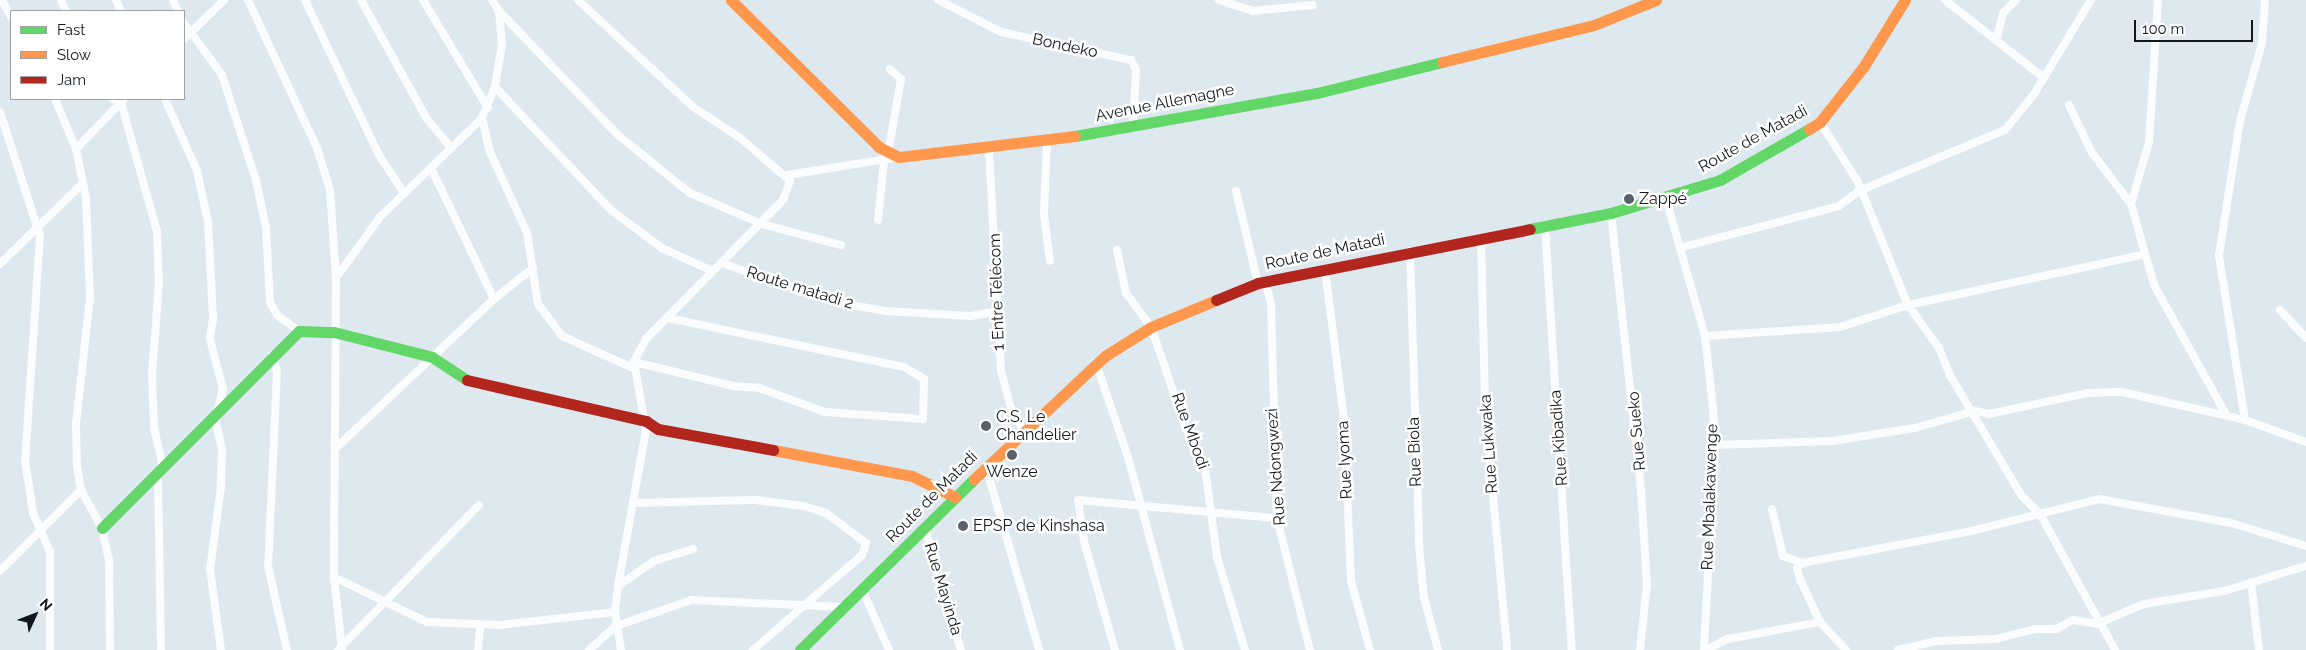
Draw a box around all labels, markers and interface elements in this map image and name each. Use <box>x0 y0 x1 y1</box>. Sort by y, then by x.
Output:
legend <box>10 10 185 100</box>
scale bar <box>2136 10 2255 42</box>
text: 100 m <box>2142 20 2184 38</box>
text: Fast <box>57 21 85 39</box>
street label: Bondeko <box>1031 30 1099 62</box>
text: Slow <box>57 46 91 64</box>
text: Jam <box>57 71 86 89</box>
street label: Avenue Allemagne <box>1094 80 1236 126</box>
street label: Route de Matadi <box>1695 101 1811 177</box>
place label: Zappé <box>1639 189 1687 209</box>
marker: Zappé <box>1623 193 1635 205</box>
street label: Route de Matadi <box>1264 230 1386 274</box>
street label: 1 Entre Télécom <box>985 233 1009 351</box>
street label: Route matadi 2 <box>744 263 856 313</box>
street label: Rue Kibadika <box>1546 389 1572 487</box>
street label: Rue Mbodi <box>1167 390 1213 472</box>
street label: Rue Sueko <box>1624 391 1650 471</box>
street label: Rue Lukwaka <box>1476 394 1502 494</box>
place label: C.S. Le Chandelier <box>996 407 1077 445</box>
street label: Rue Ndongwezi <box>1262 408 1290 526</box>
street label: Rue Biola <box>1404 417 1426 487</box>
marker: C.S. Le Chandelier <box>980 420 992 432</box>
street label: Rue Iyoma <box>1333 420 1357 500</box>
street label: Rue Mbalakawenge <box>1698 423 1722 571</box>
street label: Route de Matadi <box>882 447 982 547</box>
marker: Wenze <box>1006 449 1018 461</box>
place label: Wenze <box>986 462 1038 482</box>
place label: EPSP de Kinshasa <box>973 516 1105 536</box>
marker: EPSP de Kinshasa <box>957 520 969 532</box>
street label: Rue Mayinda <box>920 540 966 638</box>
north arrow <box>10 590 60 640</box>
text: N <box>36 595 55 614</box>

